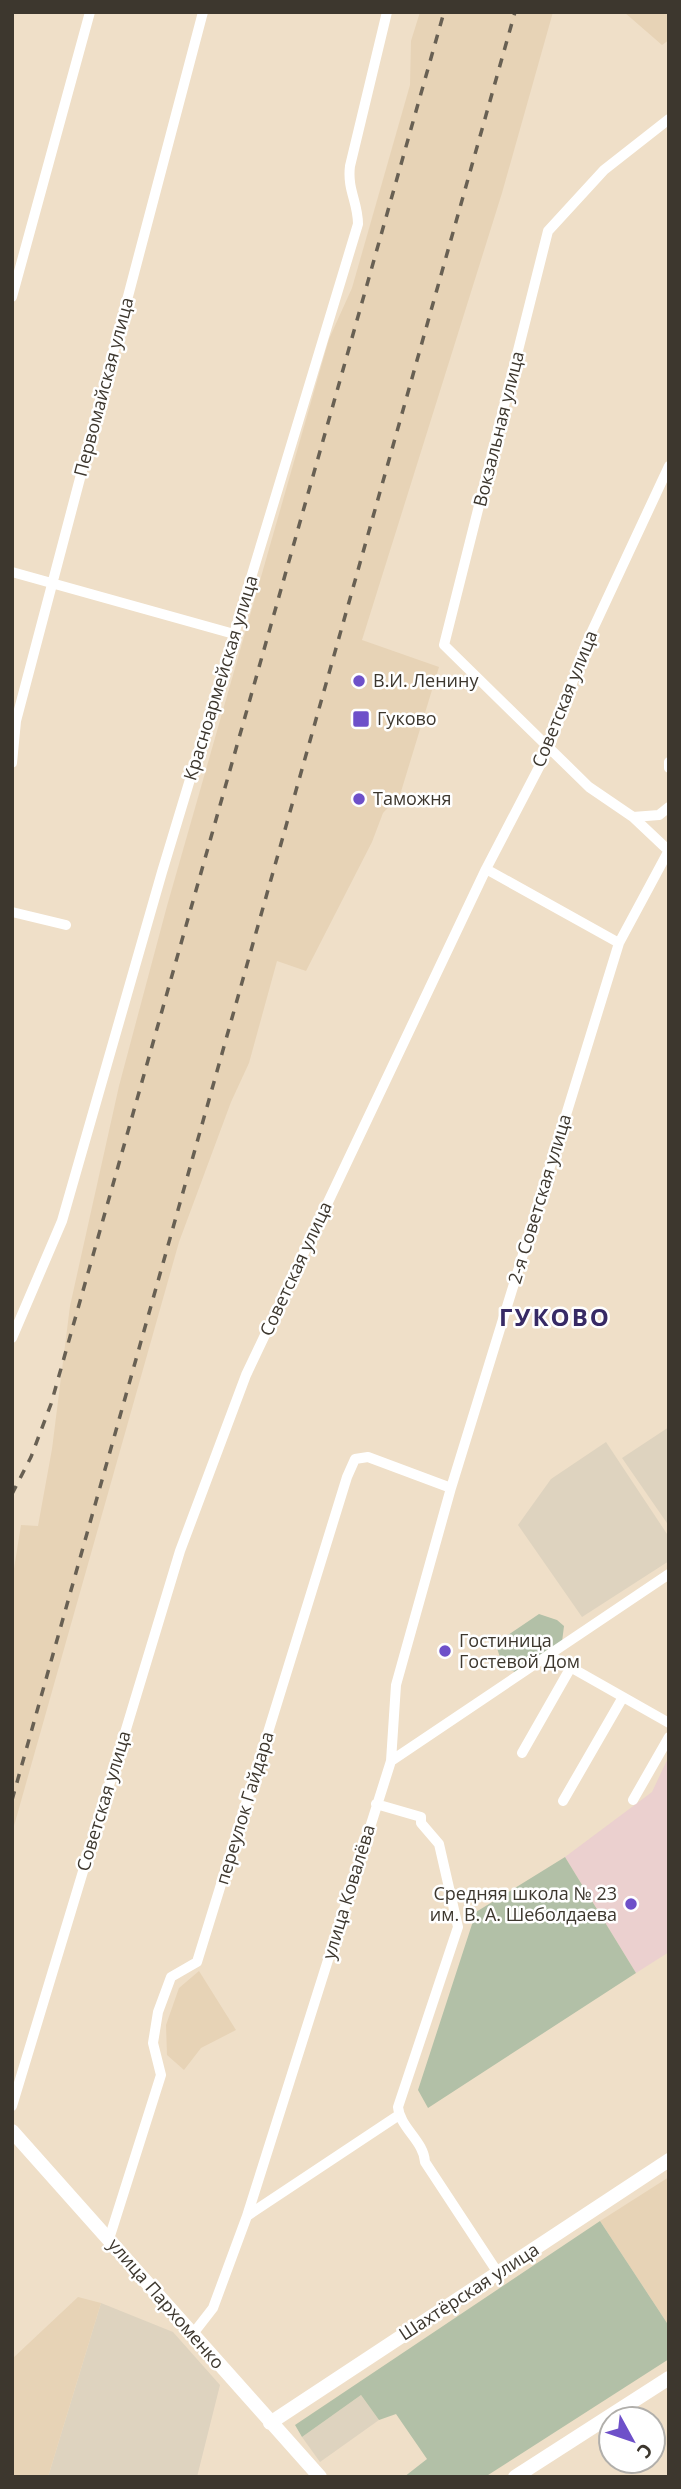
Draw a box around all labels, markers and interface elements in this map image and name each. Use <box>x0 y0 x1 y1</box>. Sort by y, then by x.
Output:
street label: Первомайская улица <box>68 294 139 479</box>
street label: Вокзальная улица <box>467 348 529 509</box>
street label: Красноармейская улица <box>177 572 263 783</box>
street label: Советская улица <box>526 627 602 771</box>
place label: В.И. Ленину <box>373 668 479 692</box>
marker: В.И. Ленину <box>351 673 367 689</box>
place label: Гуково <box>377 706 437 730</box>
marker: Гуково <box>351 709 371 729</box>
place label: Таможня <box>373 786 452 810</box>
marker: Таможня <box>351 791 367 807</box>
street label: 2-я Советская улица <box>502 1111 576 1287</box>
street label: Советская улица <box>253 1197 337 1340</box>
district label: ГУКОВО <box>499 1300 611 1333</box>
place label: Гостиница Гостевой Дом <box>459 1628 580 1673</box>
marker: Гостиница Гостевой Дом <box>437 1643 453 1659</box>
street label: Советская улица <box>70 1728 136 1874</box>
street label: переулок Гайдара <box>209 1728 279 1887</box>
street label: улица Ковалёва <box>316 1821 380 1962</box>
place label: Средняя школа № 23 им. В. А. Шеболдаева <box>430 1881 617 1926</box>
marker: Средняя школа № 23 им. В. А. Шеболдаева <box>623 1896 639 1912</box>
street label: улица Пархоменко <box>103 2233 230 2374</box>
street label: Шахтёрская улица <box>394 2237 543 2345</box>
north arrow <box>597 2405 667 2475</box>
text: С <box>631 2438 659 2464</box>

